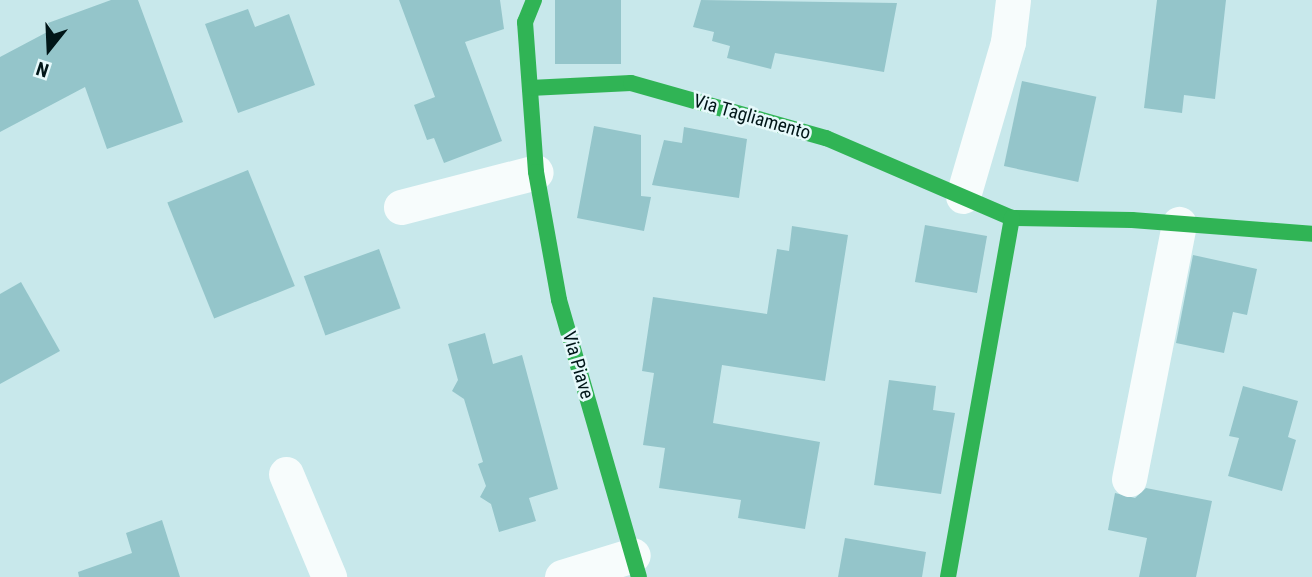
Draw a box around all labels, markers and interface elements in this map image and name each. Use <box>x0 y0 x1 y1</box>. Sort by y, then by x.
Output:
north arrow <box>14 14 84 84</box>
text: N <box>33 57 51 82</box>
street label: Via Tagliamento <box>691 89 813 145</box>
street label: Via Piave <box>557 329 599 401</box>

